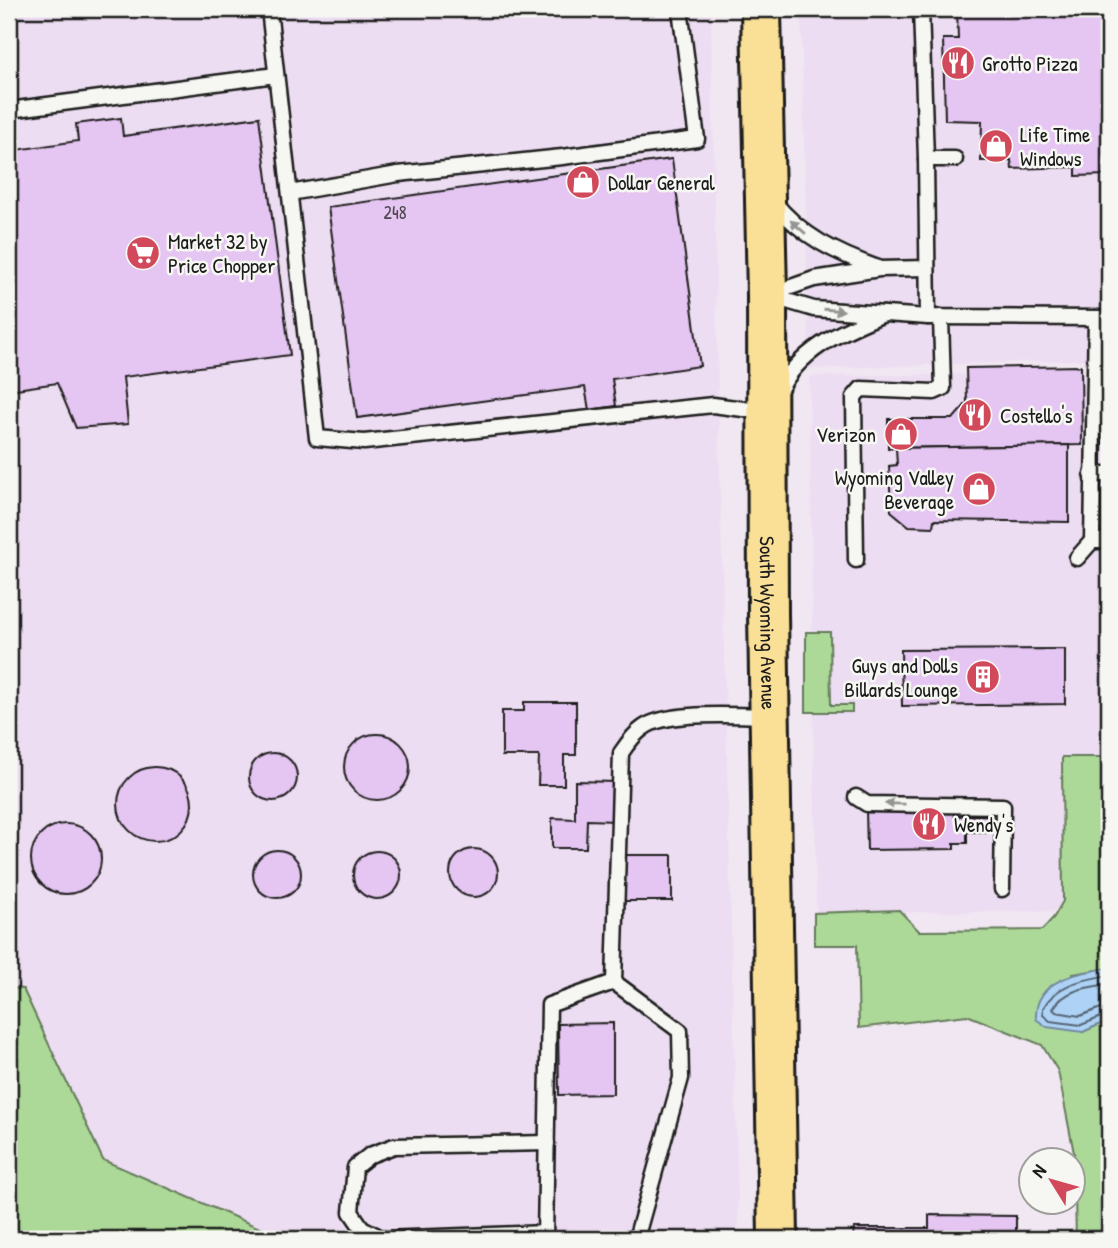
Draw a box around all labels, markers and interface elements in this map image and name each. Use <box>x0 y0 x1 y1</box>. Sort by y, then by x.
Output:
restaurant icon: Grotto Pizza <box>939 44 977 82</box>
place label: Grotto Pizza <box>982 49 1077 78</box>
place label: Life Time Windows <box>1020 120 1090 173</box>
shop icon: Life Time Windows <box>977 127 1015 165</box>
shop icon: Dollar General <box>564 163 602 201</box>
place label: Dollar General <box>608 168 715 197</box>
house number: 248 <box>384 200 407 225</box>
one-way arrow <box>789 219 807 235</box>
place label: Market 32 by Price Chopper <box>168 227 275 280</box>
supermarket icon: Market 32 by Price Chopper <box>124 234 162 272</box>
one-way arrow <box>823 305 845 316</box>
restaurant icon: Costello's <box>956 396 994 434</box>
place label: Costello's <box>1000 401 1073 430</box>
shop icon: Verizon <box>882 415 920 453</box>
place label: Verizon <box>816 420 876 449</box>
place label: Wyoming Valley Beverage <box>835 463 954 516</box>
shop icon: Wyoming Valley Beverage <box>960 470 998 508</box>
street label: South Wyoming Avenue <box>753 536 784 710</box>
place label: Guys and Dolls Billards Lounge <box>844 651 958 704</box>
building icon: Guys and Dolls Billards Lounge <box>964 658 1002 696</box>
one-way arrow <box>884 798 906 810</box>
restaurant icon: Wendy's <box>910 805 948 843</box>
place label: Wendy's <box>954 810 1013 839</box>
north arrow <box>1016 1146 1086 1216</box>
text: N <box>1025 1159 1052 1183</box>

